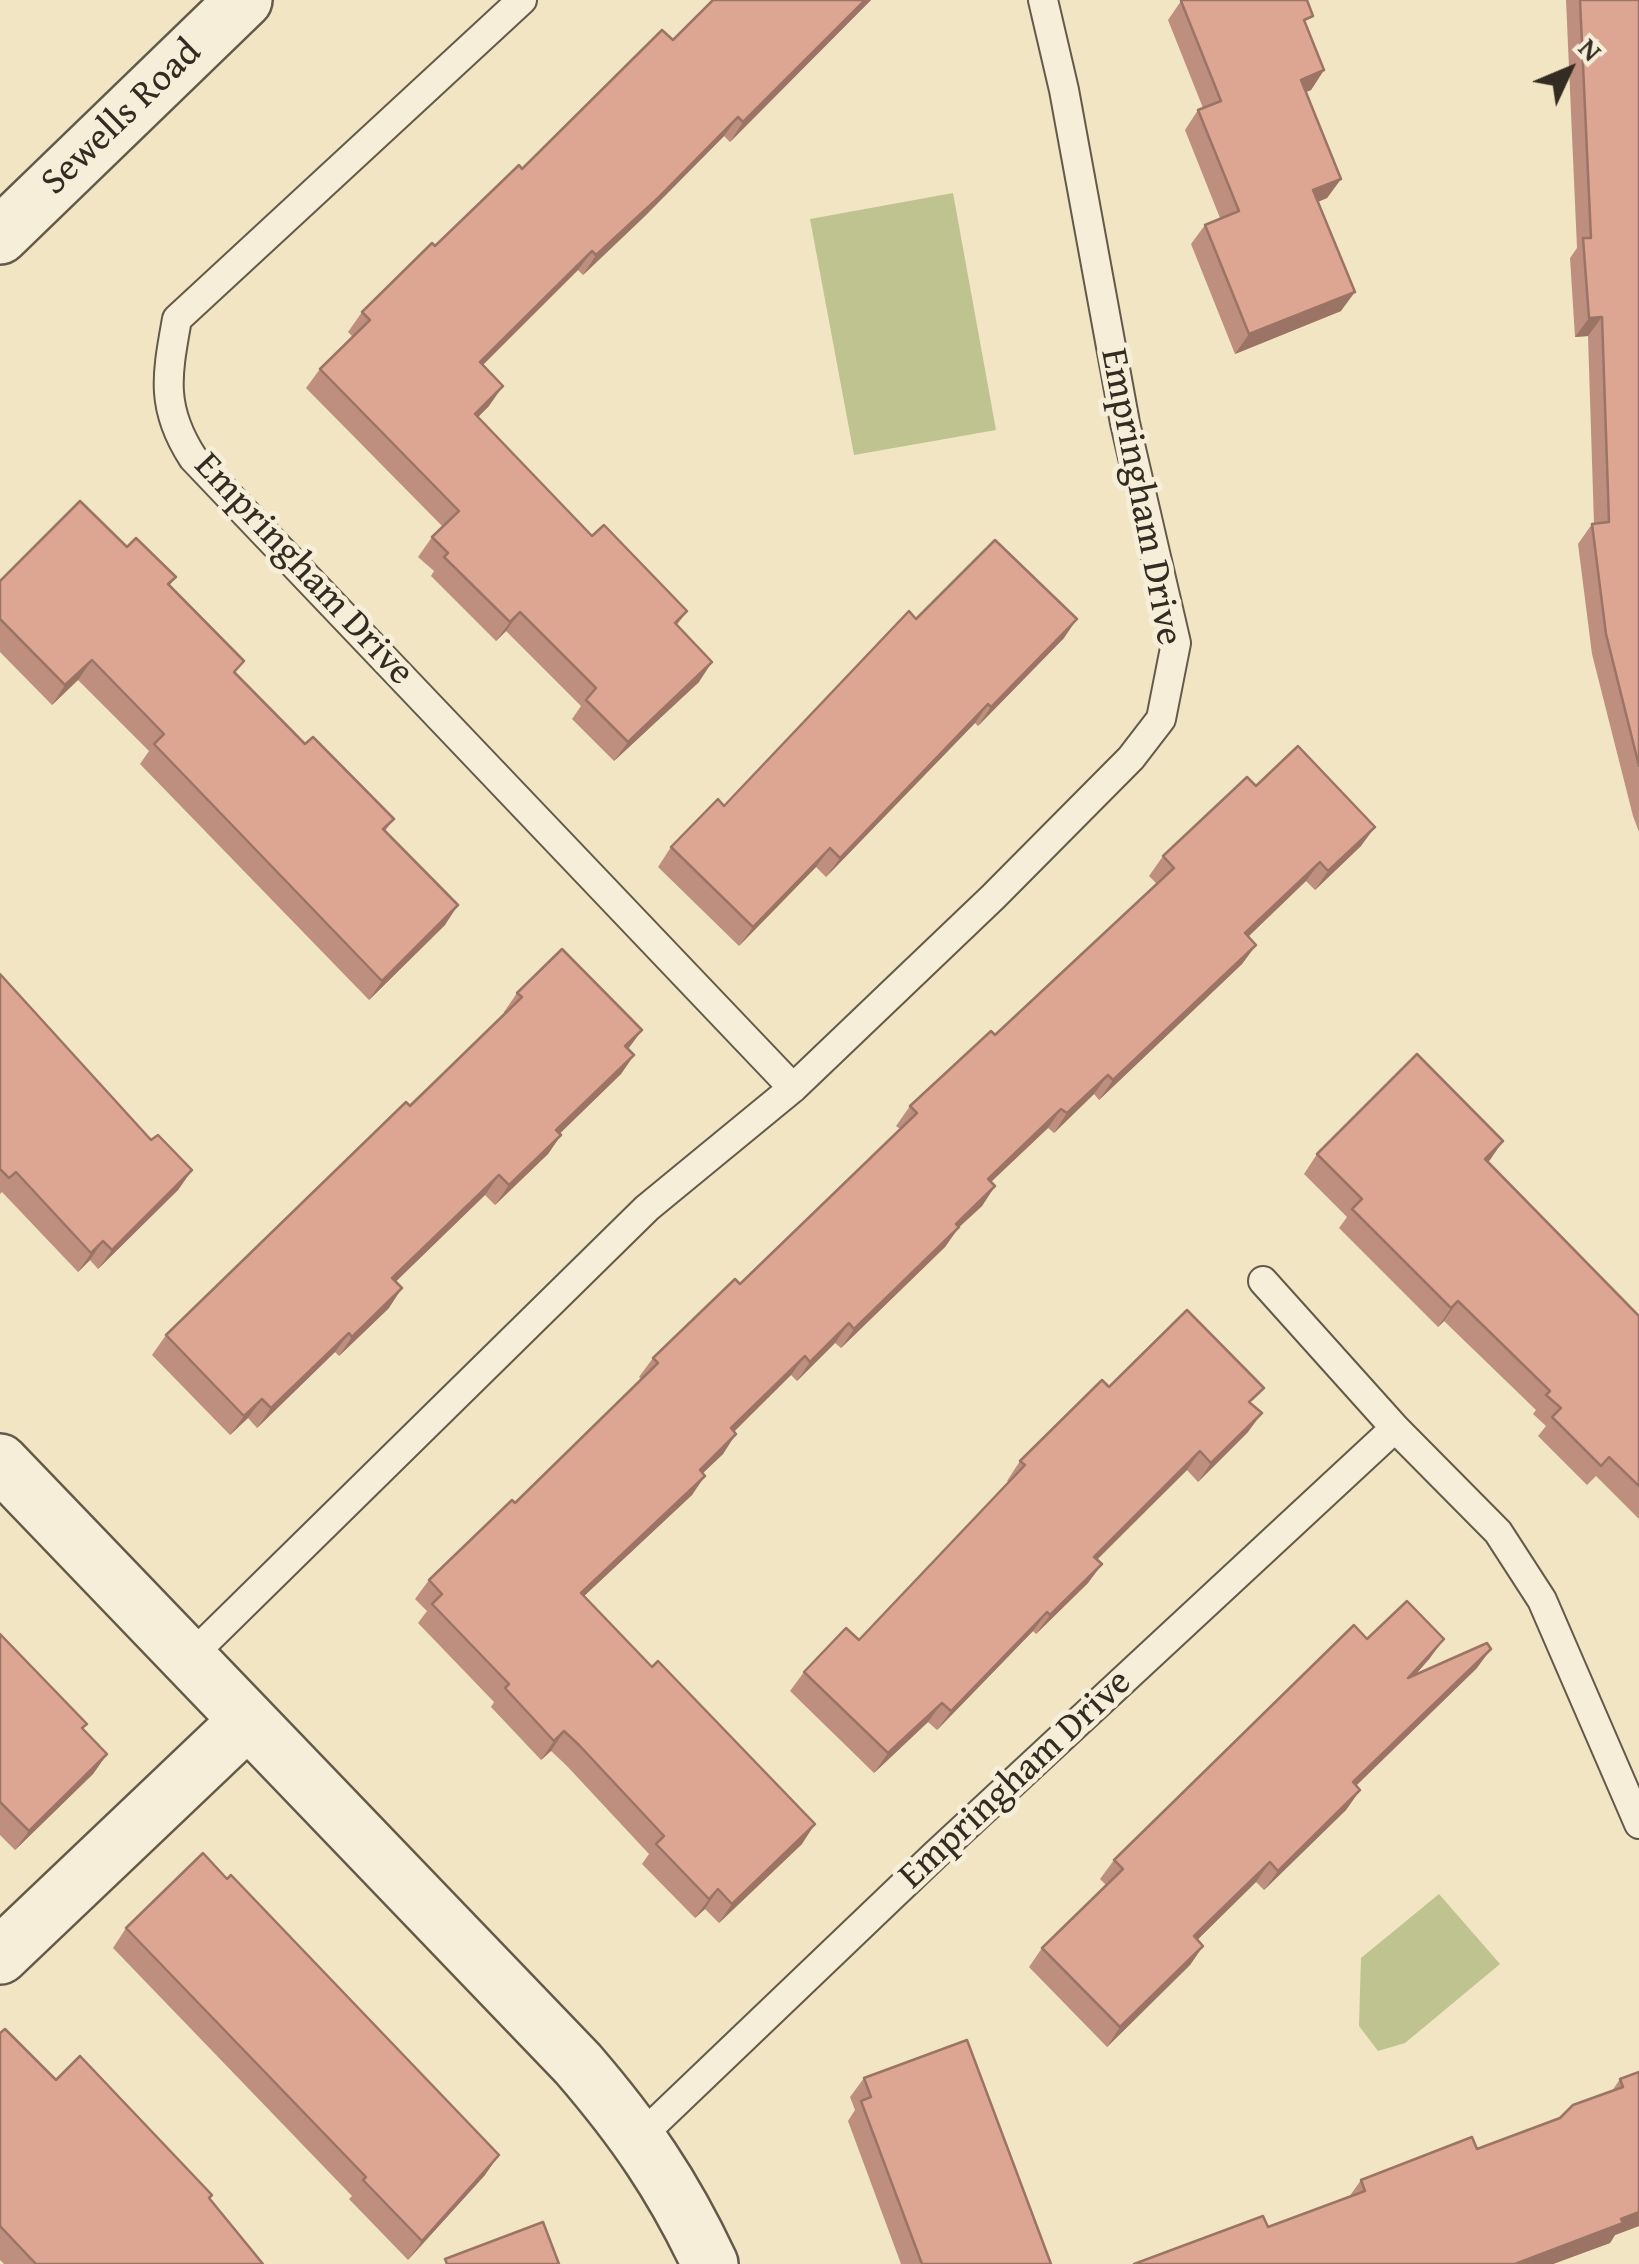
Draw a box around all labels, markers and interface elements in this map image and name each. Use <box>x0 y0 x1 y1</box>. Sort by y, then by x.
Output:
north arrow <box>1519 20 1619 120</box>
text: N <box>1570 28 1612 70</box>
street label: Sewells Road <box>33 30 211 206</box>
street label: Empringham Drive <box>1089 345 1191 649</box>
street label: Empringham Drive <box>184 444 422 696</box>
street label: Empringham Drive <box>890 1661 1142 1899</box>

